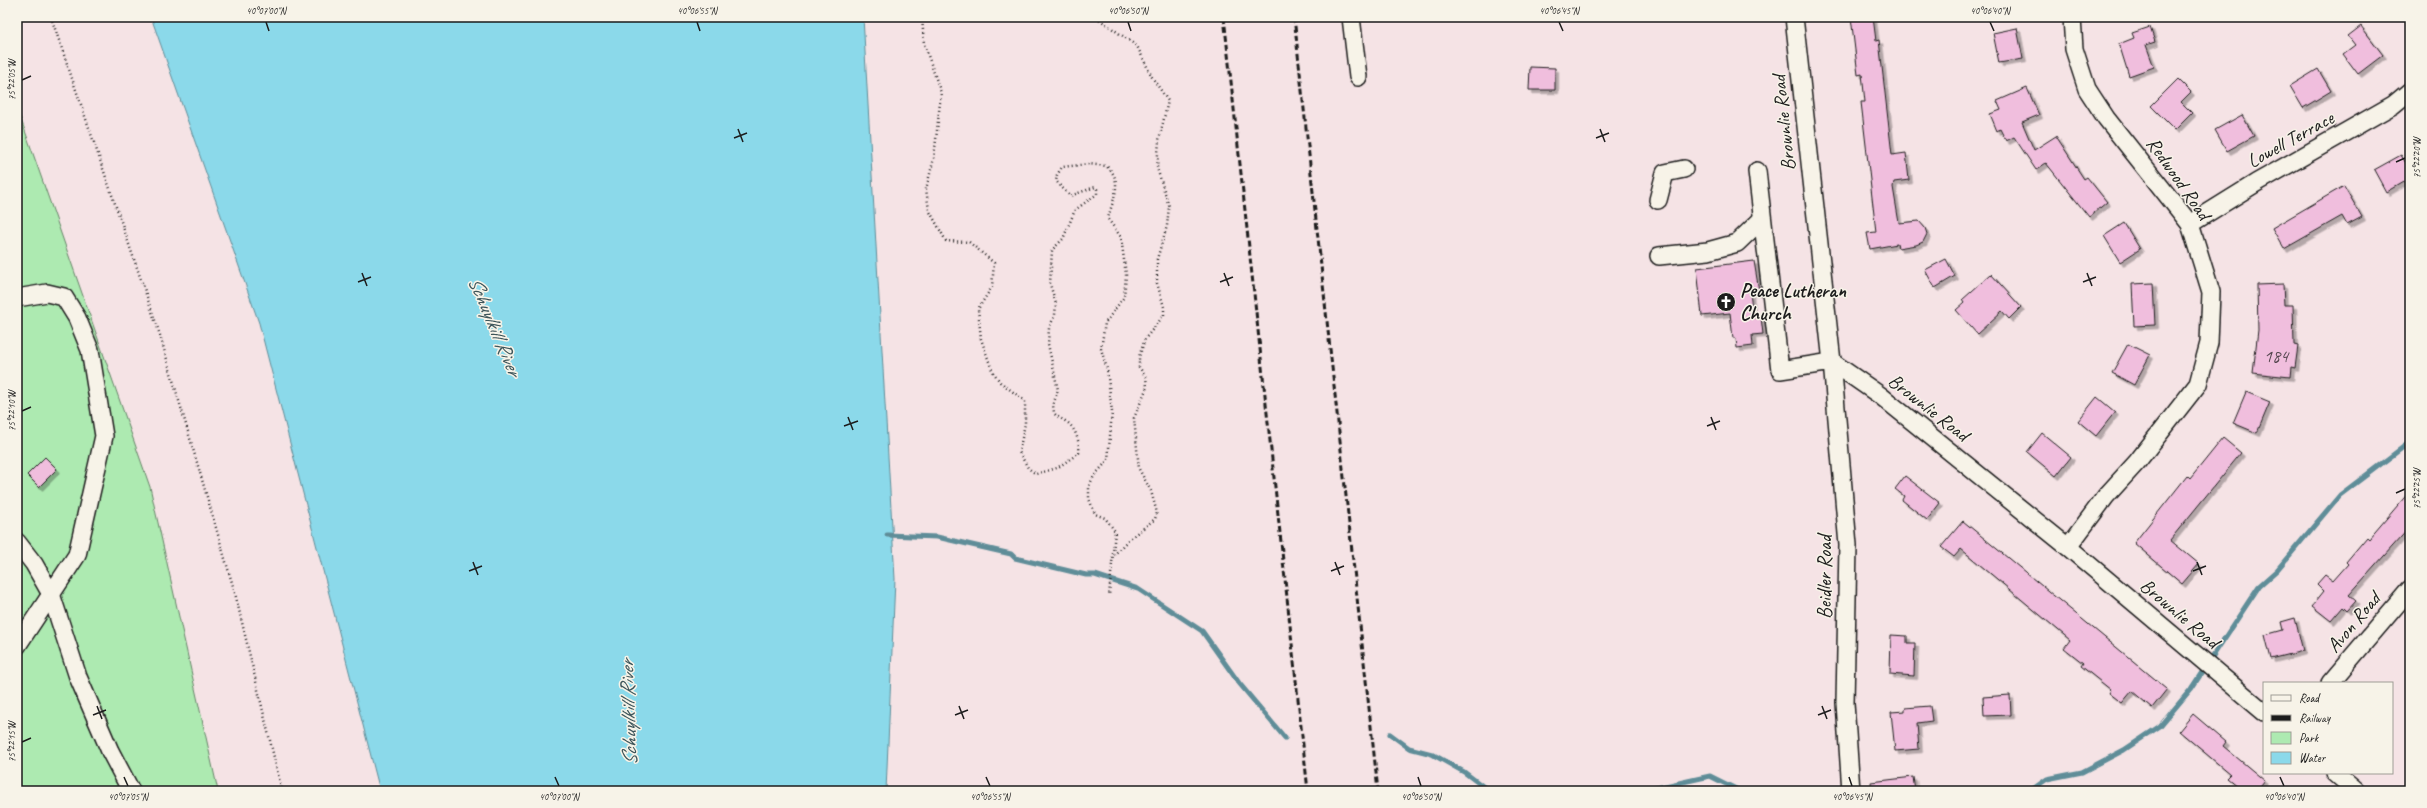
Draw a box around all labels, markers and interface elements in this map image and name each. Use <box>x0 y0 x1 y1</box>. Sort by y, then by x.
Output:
text: 40°07'00"N <box>246 4 288 17</box>
text: 40°06'55"N <box>677 4 719 17</box>
text: 40°06'50"N <box>1108 4 1150 17</box>
text: 40°06'45"N <box>1539 4 1581 17</box>
text: 40°06'40"N <box>1970 4 2012 17</box>
text: 75°22'05"W <box>5 58 18 100</box>
street label: Brownlie Road <box>1766 71 1801 172</box>
street label: Lowell Terrace <box>2242 105 2339 173</box>
street label: Redwood Road <box>2141 132 2218 227</box>
text: 75°22'20"W <box>2410 136 2423 178</box>
water label: Schuylkill River <box>462 272 529 383</box>
place label: Peace Lutheran Church <box>1740 278 1847 326</box>
church icon: Peace Lutheran Church <box>1715 291 1737 313</box>
house number: 184 <box>2264 345 2290 367</box>
street label: Brownlie Road <box>1883 368 1977 449</box>
text: 75°22'10"W <box>5 389 18 431</box>
text: 75°22'25"W <box>2410 467 2423 509</box>
street label: Beidler Road <box>1812 532 1837 619</box>
street label: Brownlie Road <box>2135 573 2227 656</box>
street label: Avon Road <box>2321 585 2388 658</box>
water label: Schuylkill River <box>613 656 643 766</box>
legend <box>2263 682 2393 774</box>
text: Road <box>2299 690 2321 706</box>
text: Railway <box>2299 710 2331 726</box>
text: 75°22'15"W <box>5 720 18 762</box>
text: Park <box>2299 730 2320 746</box>
text: Water <box>2299 750 2327 766</box>
text: 40°07'05"N <box>108 790 150 803</box>
text: 40°07'00"N <box>539 790 581 803</box>
text: 40°06'55"N <box>970 790 1012 803</box>
text: 40°06'50"N <box>1401 790 1443 803</box>
text: 40°06'45"N <box>1832 790 1874 803</box>
text: 40°06'40"N <box>2264 790 2306 803</box>

